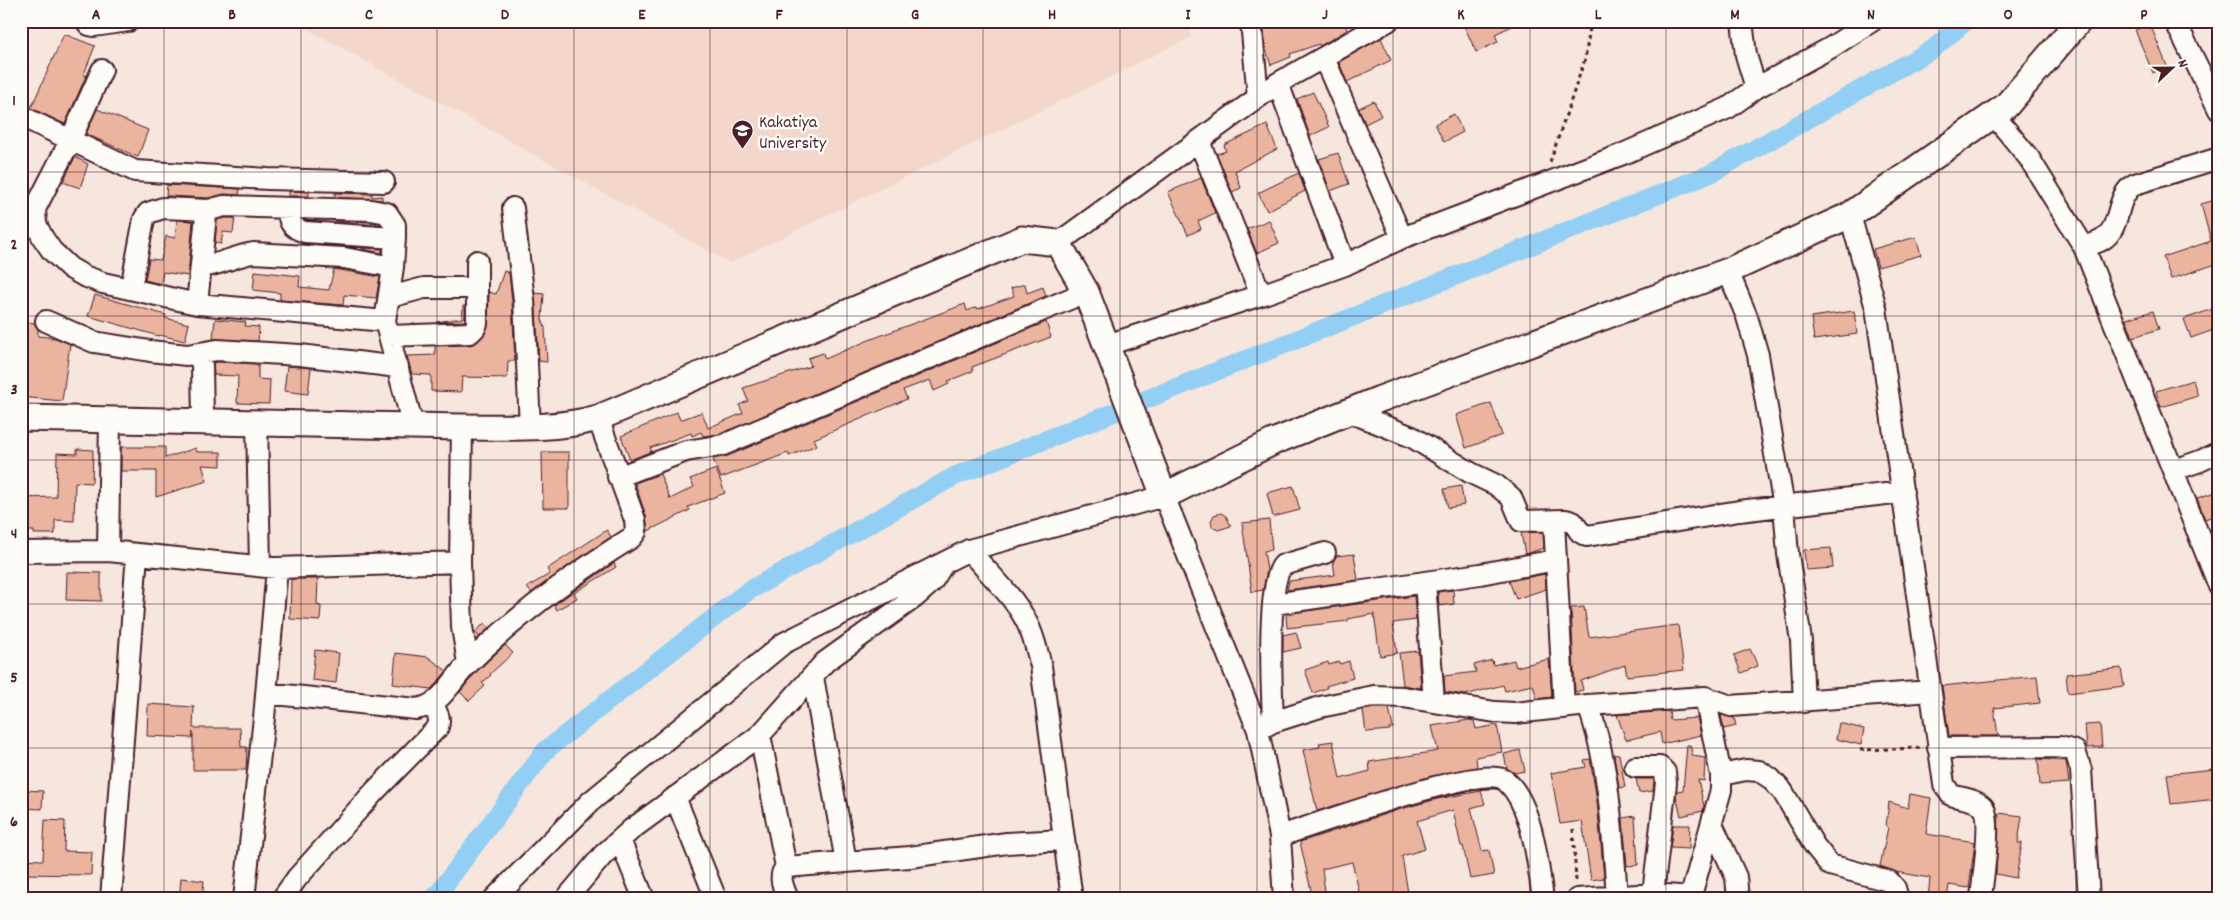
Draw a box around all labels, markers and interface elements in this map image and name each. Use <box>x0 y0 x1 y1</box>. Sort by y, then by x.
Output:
text: A <box>92 4 101 27</box>
text: B <box>228 4 236 27</box>
text: C <box>365 4 373 27</box>
text: D <box>501 4 510 27</box>
text: E <box>638 4 646 27</box>
text: F <box>775 4 783 27</box>
text: G <box>911 4 919 27</box>
text: H <box>1048 4 1056 27</box>
text: I <box>1186 4 1192 27</box>
text: J <box>1322 4 1328 27</box>
text: K <box>1457 4 1465 27</box>
text: L <box>1595 4 1602 27</box>
text: M <box>1730 4 1740 27</box>
text: N <box>1867 4 1875 27</box>
text: O <box>2003 4 2013 27</box>
text: P <box>2140 4 2148 27</box>
north arrow <box>2148 42 2198 92</box>
text: N <box>2172 57 2193 71</box>
text: 1 <box>12 90 16 113</box>
place label: Kakatiya University <box>759 111 827 157</box>
school or university icon: Kakatiya University <box>731 119 755 150</box>
text: 2 <box>11 234 18 257</box>
text: 3 <box>10 379 18 402</box>
text: 4 <box>11 523 17 546</box>
text: 5 <box>10 667 18 690</box>
text: 6 <box>10 811 18 834</box>

